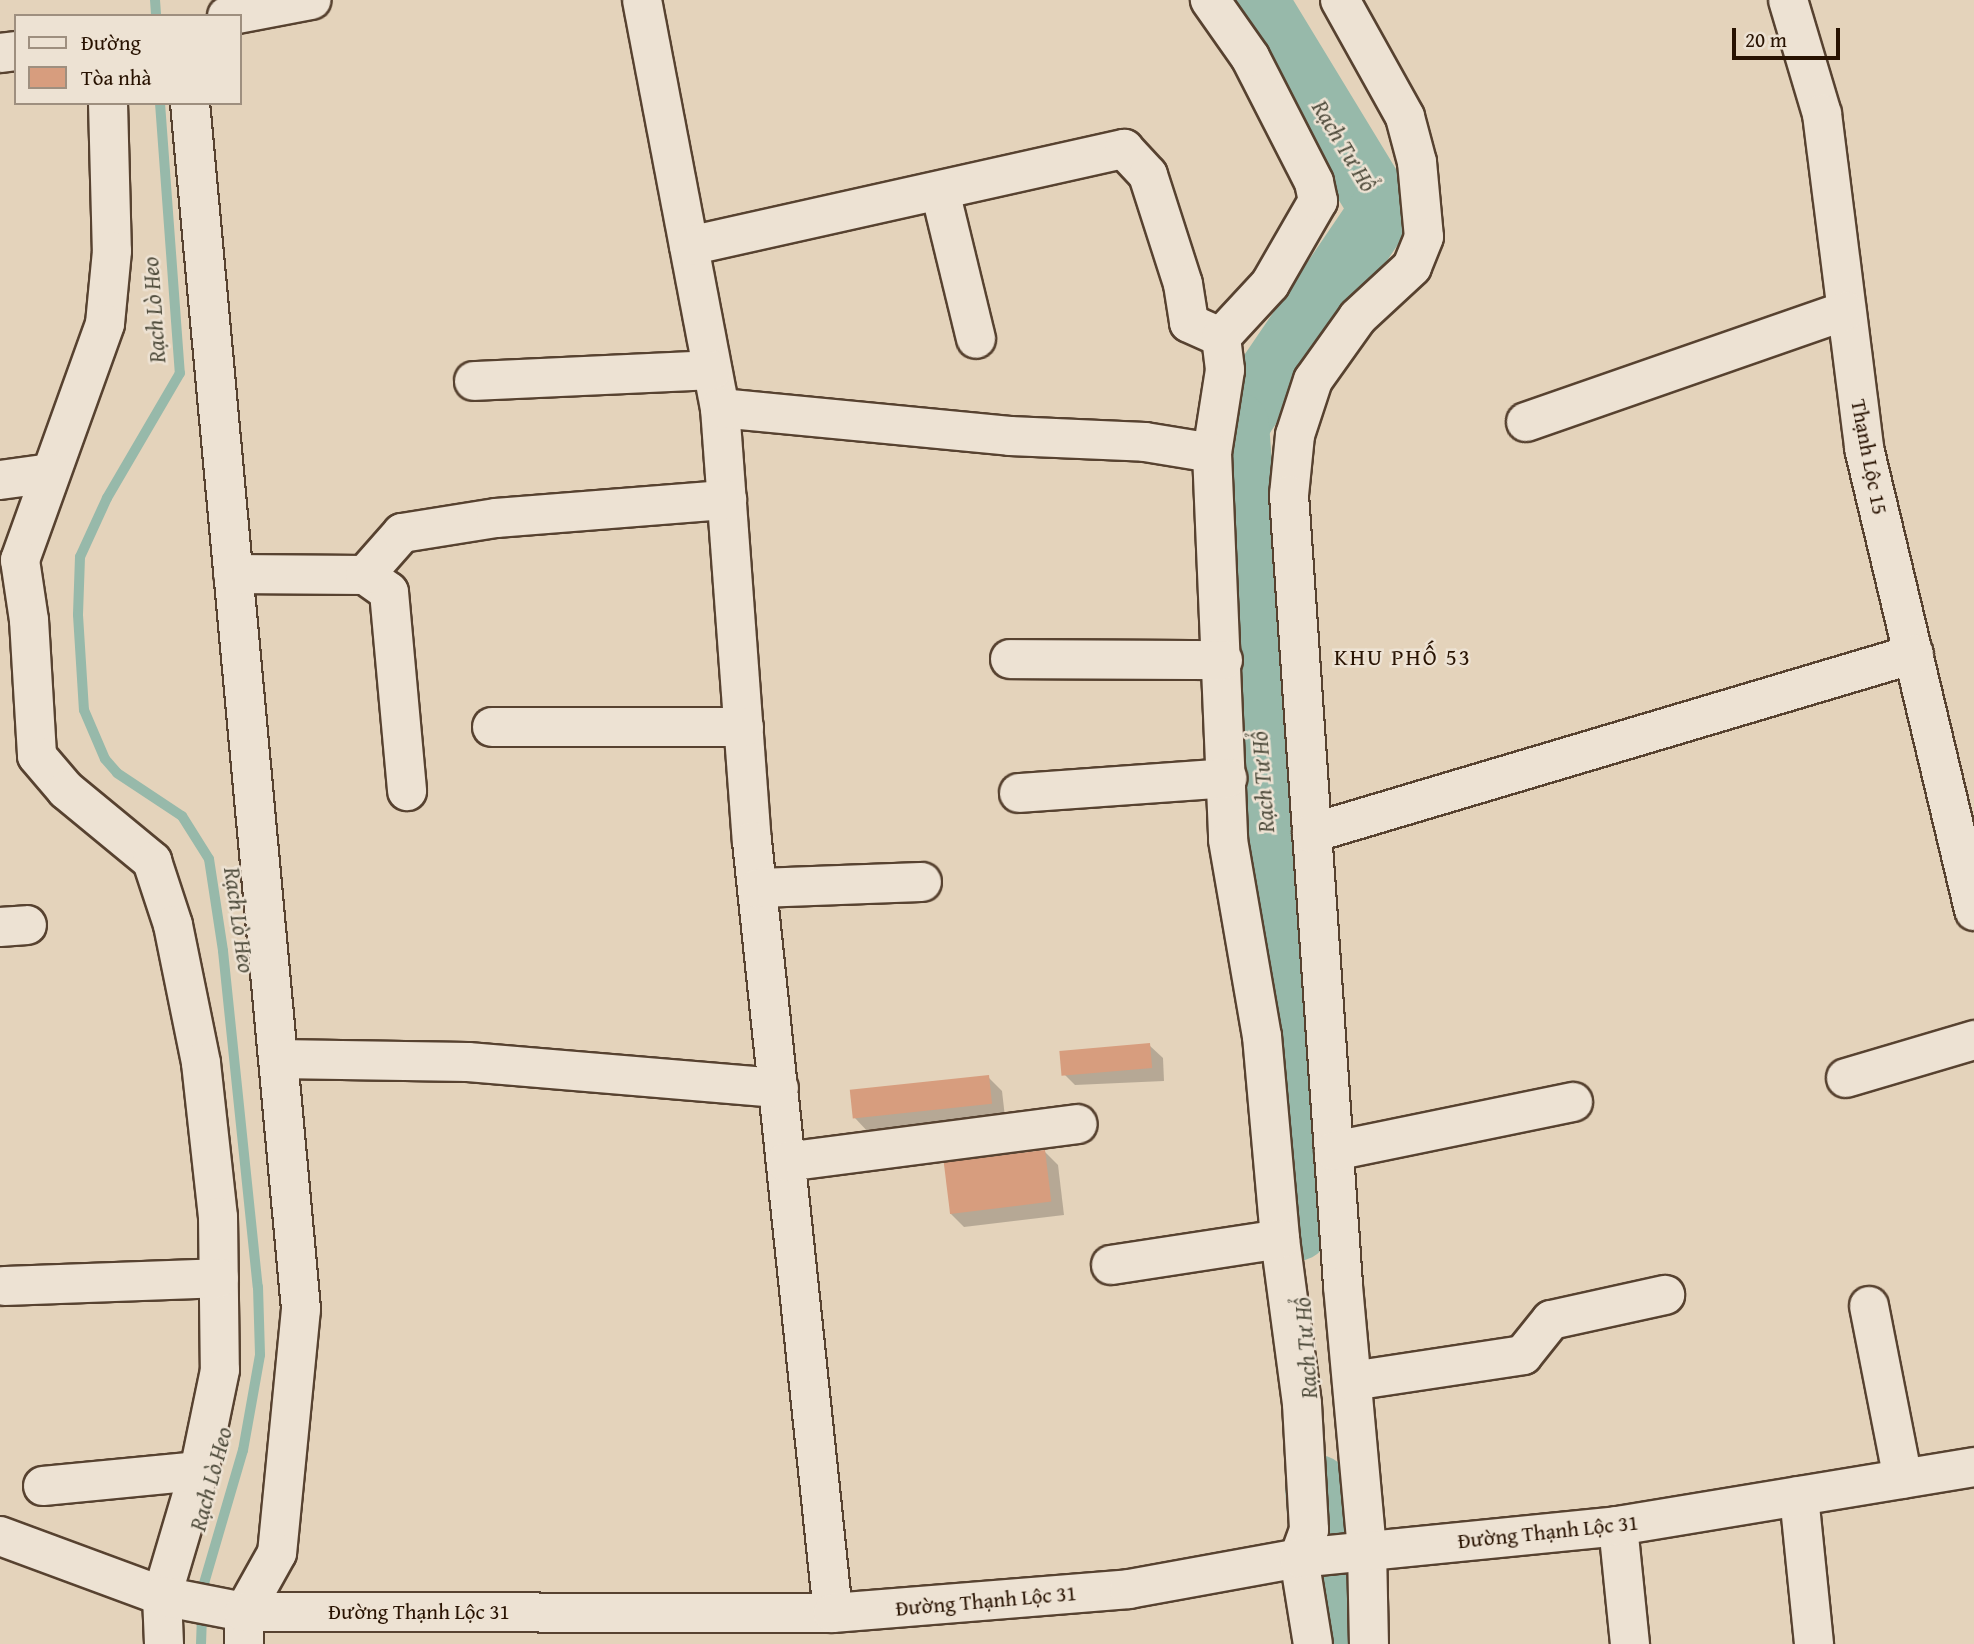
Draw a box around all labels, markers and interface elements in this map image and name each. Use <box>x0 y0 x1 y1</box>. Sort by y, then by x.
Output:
legend <box>14 14 242 105</box>
scale bar <box>1736 14 1844 58</box>
text: 20 m <box>1745 24 1787 55</box>
text: Đường <box>81 27 141 58</box>
text: Tòa nhà <box>81 62 152 93</box>
water label: Rạch Tư Hổ <box>1306 95 1382 197</box>
water label: Rạch Lò Heo <box>137 256 171 364</box>
street label: Thạnh Lộc 15 <box>1845 397 1893 517</box>
district label: KHU PHỐ 53 <box>1335 643 1471 671</box>
water label: Rạch Tư Hổ <box>1246 730 1280 834</box>
water label: Rạch Lò Heo <box>218 865 260 975</box>
water label: Rạch Tư Hổ <box>1289 1296 1323 1400</box>
water label: Rạch Lò Heo <box>184 1424 238 1534</box>
street label: Đường Thạnh Lộc 31 <box>1456 1510 1640 1554</box>
street label: Đường Thạnh Lộc 31 <box>895 1581 1077 1621</box>
street label: Đường Thạnh Lộc 31 <box>328 1599 510 1625</box>

